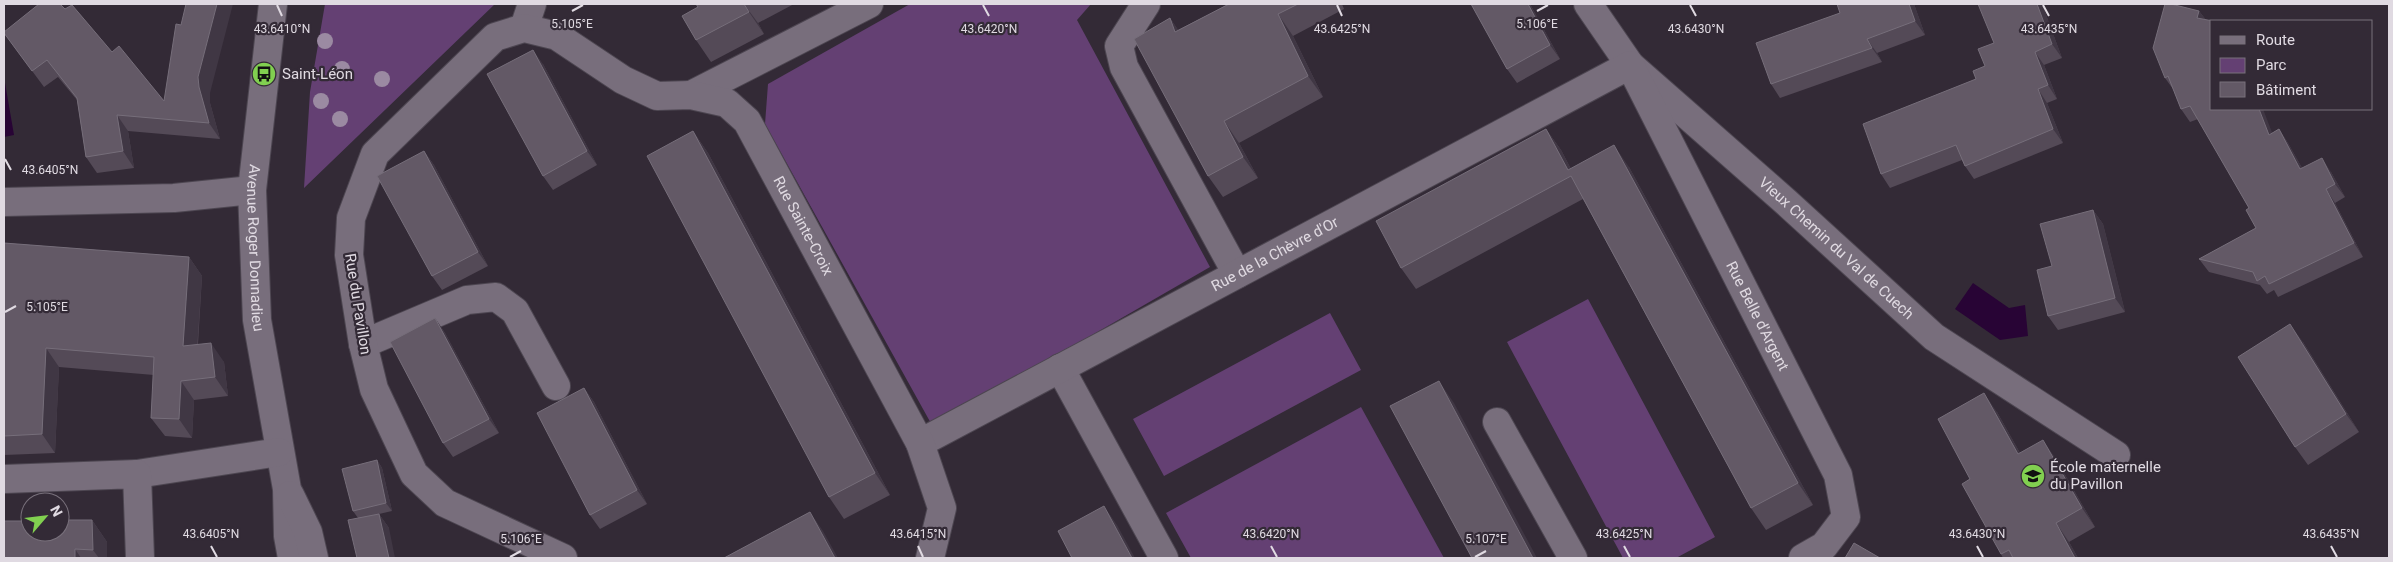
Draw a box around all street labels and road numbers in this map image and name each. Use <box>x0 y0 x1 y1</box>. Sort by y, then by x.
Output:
street label: Avenue Roger Donnadieu <box>243 163 268 333</box>
street label: Rue Sainte-Croix <box>769 173 837 279</box>
street label: Vieux Chemin du Val de Cuech <box>1755 173 1918 323</box>
street label: Rue de la Chèvre d'Or <box>1208 213 1341 295</box>
street label: Rue du Pavillon <box>341 252 375 356</box>
street label: Rue Belle d'Argent <box>1722 259 1793 374</box>

